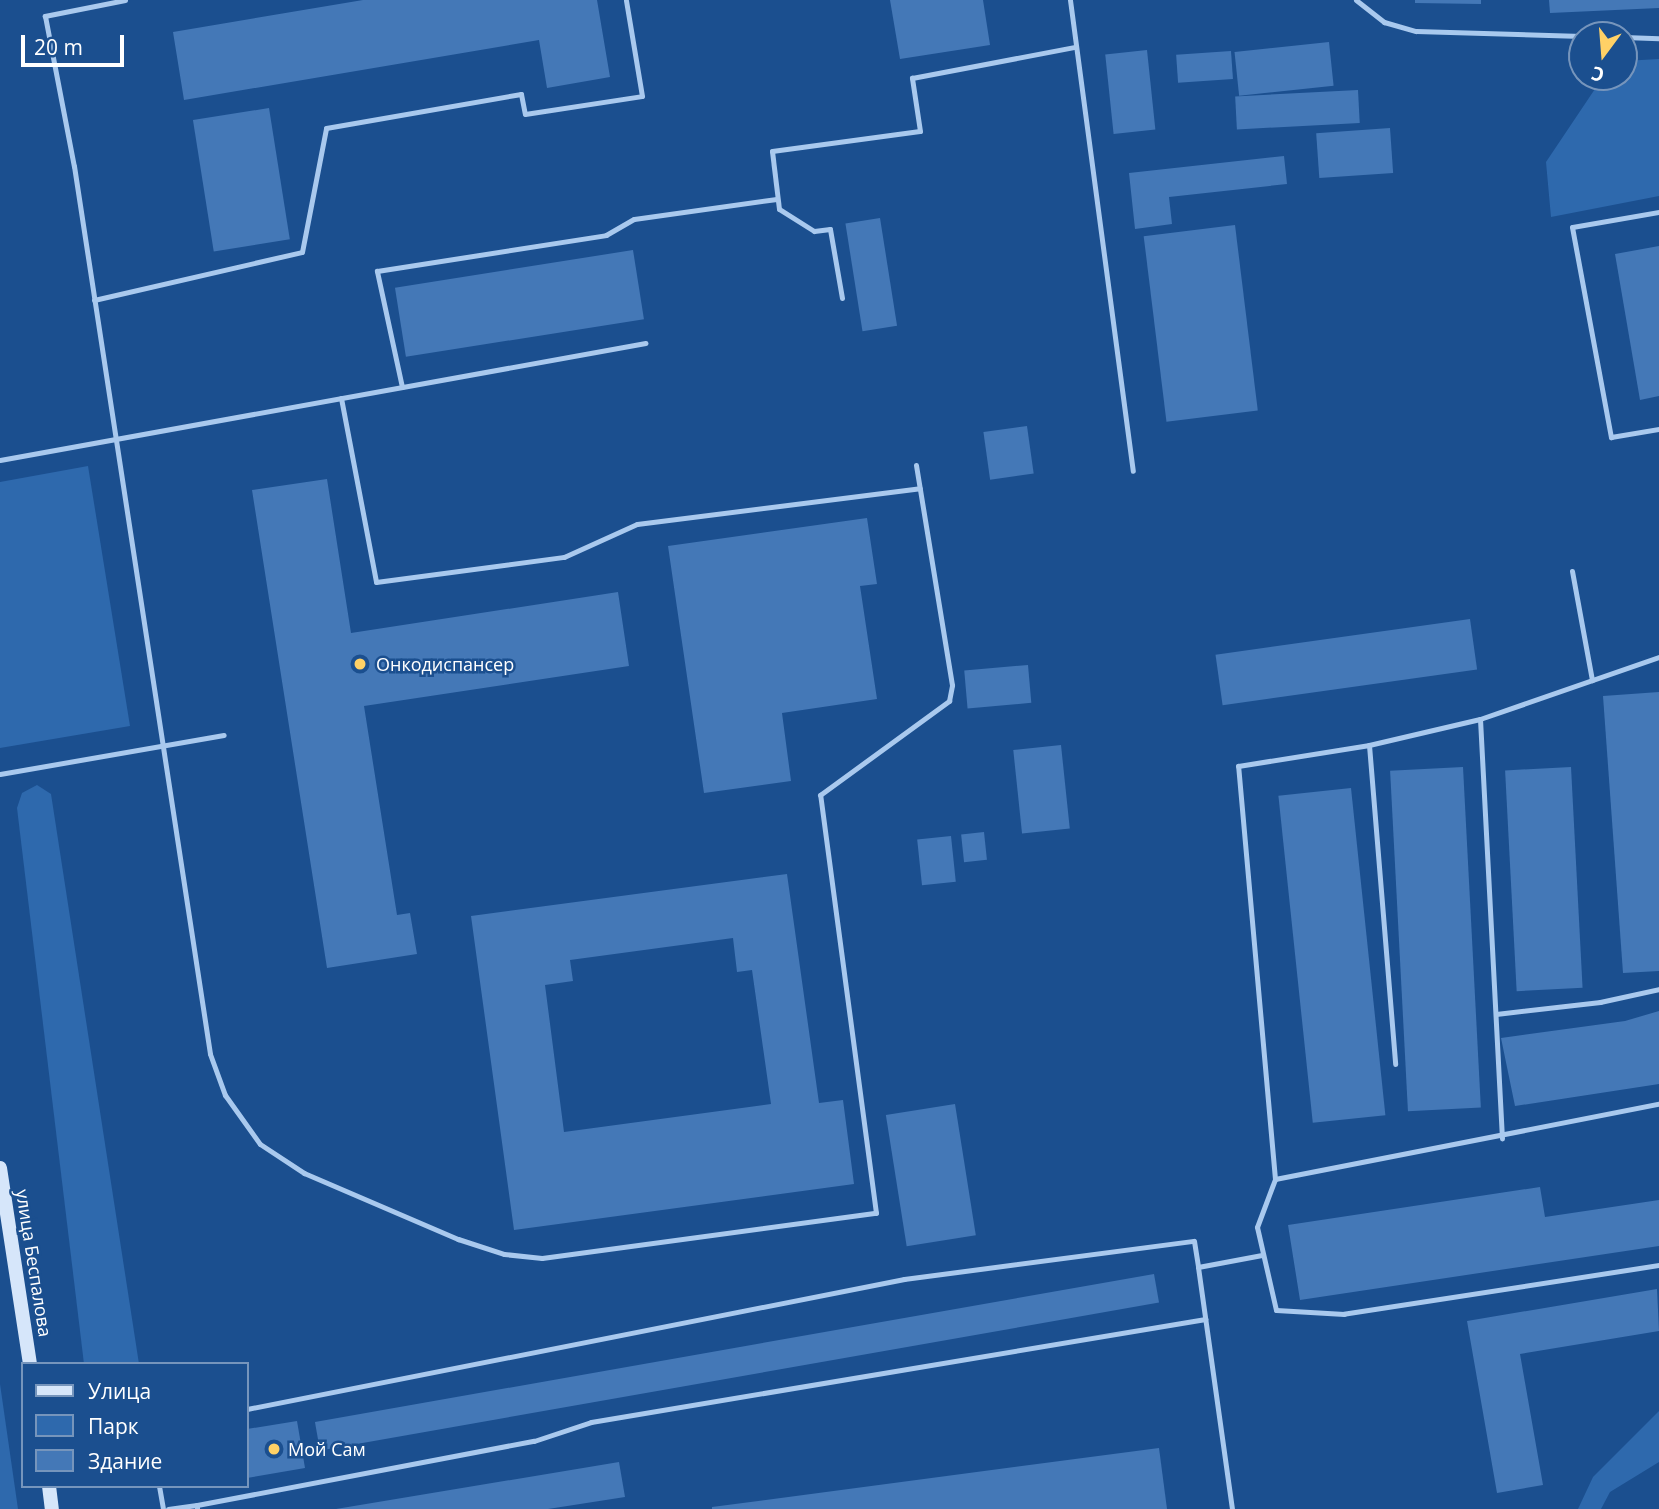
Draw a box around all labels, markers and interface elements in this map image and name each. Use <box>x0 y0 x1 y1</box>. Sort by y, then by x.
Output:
scale bar <box>24 21 128 65</box>
north arrow <box>1568 21 1638 91</box>
text: 20 m <box>34 33 83 61</box>
text: С <box>1588 60 1607 88</box>
place label: Онкодиспансер <box>376 653 514 675</box>
marker: Онкодиспансер <box>350 654 370 674</box>
street label: улица Беспалова <box>12 1188 56 1338</box>
legend <box>21 1362 248 1488</box>
text: Улица <box>88 1377 151 1405</box>
text: Парк <box>88 1412 139 1440</box>
place label: Мой Сам <box>288 1438 366 1460</box>
marker: Мой Сам <box>266 1441 282 1457</box>
text: Здание <box>88 1447 162 1475</box>

